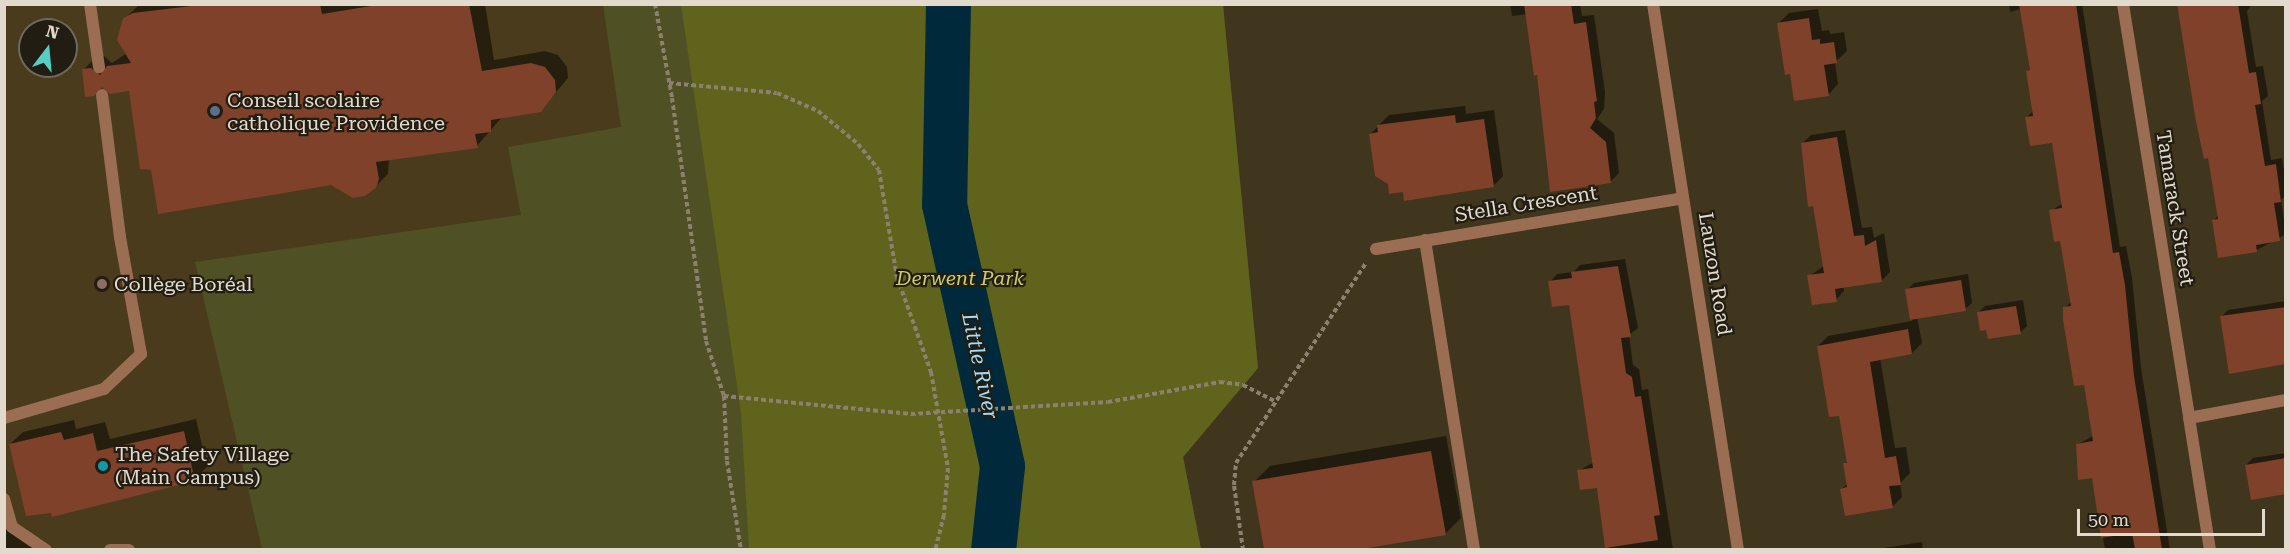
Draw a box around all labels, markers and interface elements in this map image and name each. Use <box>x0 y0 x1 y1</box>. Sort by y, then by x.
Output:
north arrow <box>18 18 78 78</box>
text: N <box>44 21 61 43</box>
place label: Conseil scolaire catholique Providence <box>227 88 445 135</box>
marker: Conseil scolaire catholique Providence <box>208 104 222 118</box>
street label: Tamarack Street <box>2151 129 2199 287</box>
street label: Stella Crescent <box>1453 181 1599 227</box>
street label: Lauzon Road <box>1693 211 1737 337</box>
park label: Derwent Park <box>896 266 1024 290</box>
place label: Collège Boréal <box>114 272 253 296</box>
marker: Collège Boréal <box>95 277 109 291</box>
water label: Little River <box>956 310 1004 422</box>
place label: The Safety Village (Main Campus) <box>115 442 289 489</box>
marker: The Safety Village (Main Campus) <box>96 459 110 473</box>
scale bar <box>2080 497 2268 535</box>
text: 50 m <box>2088 509 2129 530</box>

